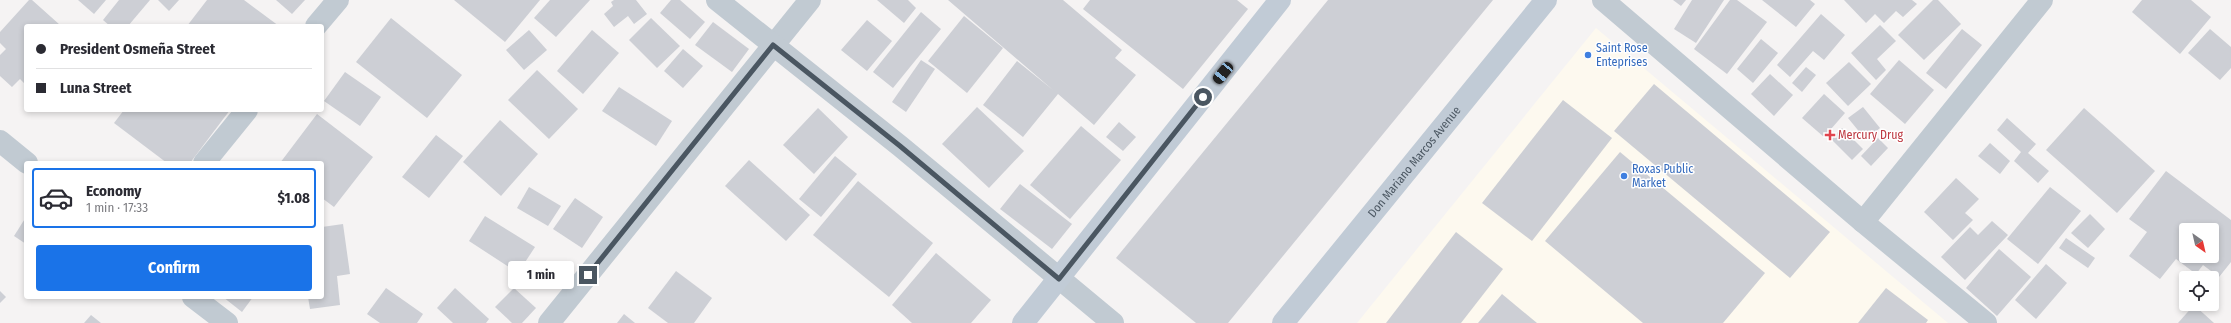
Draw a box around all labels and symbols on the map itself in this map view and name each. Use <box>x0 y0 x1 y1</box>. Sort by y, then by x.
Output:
place label: Saint Rose Enteprises <box>1596 41 1648 69</box>
marker: Saint Rose Enteprises <box>1583 50 1593 60</box>
car <box>1211 60 1235 86</box>
route start <box>1194 88 1212 106</box>
street label: Don Mariano Marcos Avenue <box>1365 103 1464 220</box>
place label: Mercury Drug <box>1838 128 1903 142</box>
marker: Mercury Drug <box>1825 130 1835 140</box>
place label: Roxas Public Market <box>1632 162 1693 190</box>
marker: Roxas Public Market <box>1619 171 1629 181</box>
north arrow <box>2179 223 2219 263</box>
callout: 1 min <box>508 261 574 289</box>
route end <box>579 266 597 284</box>

